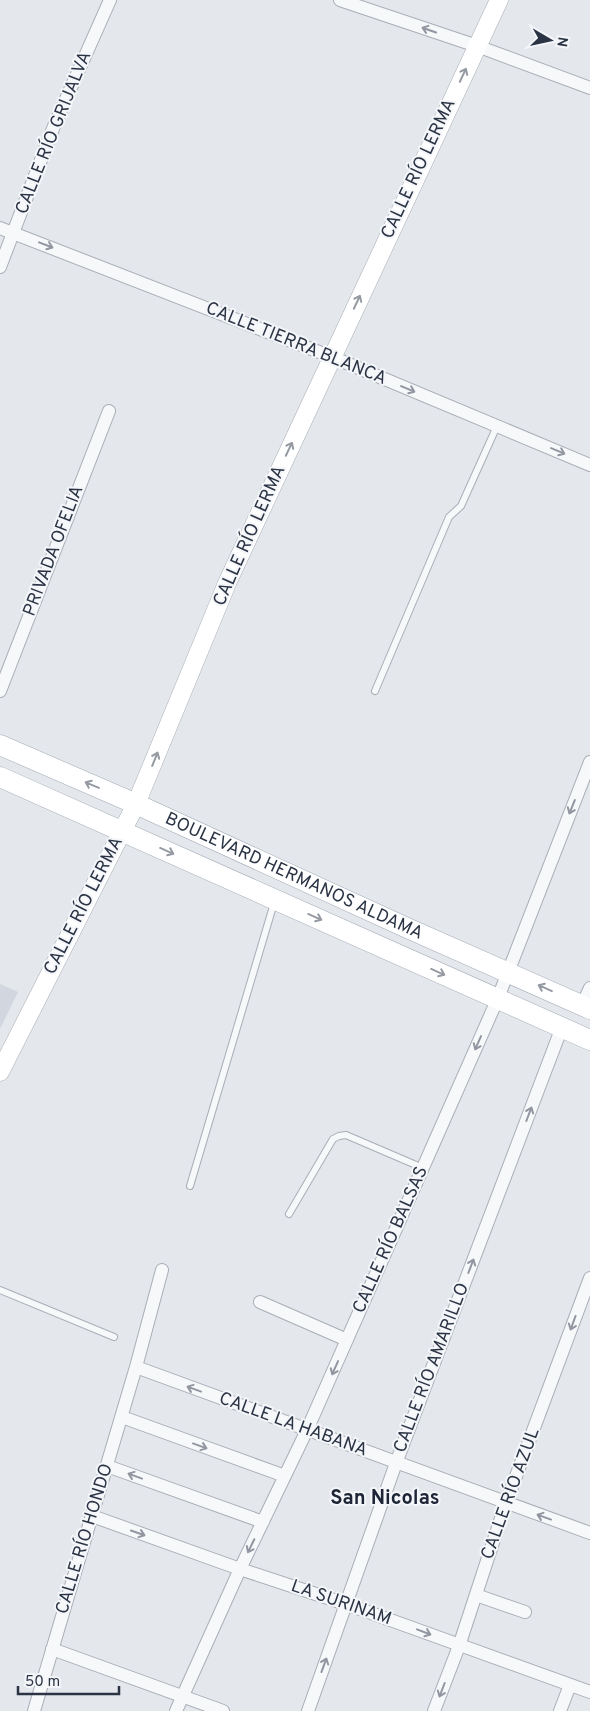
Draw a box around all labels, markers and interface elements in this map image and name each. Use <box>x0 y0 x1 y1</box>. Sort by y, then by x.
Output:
north arrow <box>525 15 575 65</box>
one-way arrow <box>421 25 437 34</box>
text: N <box>552 35 571 48</box>
street label: CALLE RÍO GRIJALVA <box>9 47 97 218</box>
one-way arrow <box>459 68 468 83</box>
street label: CALLE RÍO LERMA <box>375 95 461 243</box>
one-way arrow <box>38 242 53 251</box>
one-way arrow <box>353 295 363 310</box>
street label: CALLE TIERRA BLANCA <box>202 297 390 391</box>
one-way arrow <box>400 384 415 394</box>
one-way arrow <box>285 442 294 457</box>
one-way arrow <box>550 447 565 457</box>
street label: CALLE RÍO LERMA <box>207 461 291 610</box>
street label: PRIVADA OFELIA <box>18 482 90 620</box>
one-way arrow <box>151 752 160 767</box>
one-way arrow <box>85 779 100 789</box>
one-way arrow <box>567 799 576 815</box>
street label: BOULEVARD HERMANOS ALDAMA <box>161 807 427 945</box>
street label: CALLE RÍO LERMA <box>38 832 129 979</box>
one-way arrow <box>159 846 174 856</box>
one-way arrow <box>307 912 322 922</box>
one-way arrow <box>430 967 445 977</box>
one-way arrow <box>538 983 553 993</box>
one-way arrow <box>473 1035 483 1050</box>
one-way arrow <box>525 1107 534 1123</box>
street label: CALLE RÍO BALSAS <box>346 1162 434 1317</box>
one-way arrow <box>467 1259 476 1275</box>
street label: CALLE RÍO AMARILLO <box>387 1279 475 1456</box>
one-way arrow <box>568 1315 577 1330</box>
one-way arrow <box>330 1360 339 1375</box>
one-way arrow <box>187 1384 203 1393</box>
street label: CALLE LA HABANA <box>216 1387 370 1463</box>
street label: CALLE RÍO AZUL <box>475 1424 545 1563</box>
one-way arrow <box>192 1441 208 1451</box>
street label: CALLE RÍO HONDO <box>49 1460 119 1617</box>
one-way arrow <box>128 1471 143 1480</box>
district label: San Nicolas <box>330 1486 440 1512</box>
one-way arrow <box>537 1512 552 1521</box>
one-way arrow <box>130 1528 146 1538</box>
one-way arrow <box>246 1539 256 1554</box>
street label: LA SURINAM <box>288 1575 394 1631</box>
one-way arrow <box>416 1629 431 1638</box>
one-way arrow <box>320 1658 329 1673</box>
scale bar <box>18 1664 119 1696</box>
text: 50 m <box>25 1673 60 1692</box>
one-way arrow <box>437 1682 446 1698</box>

